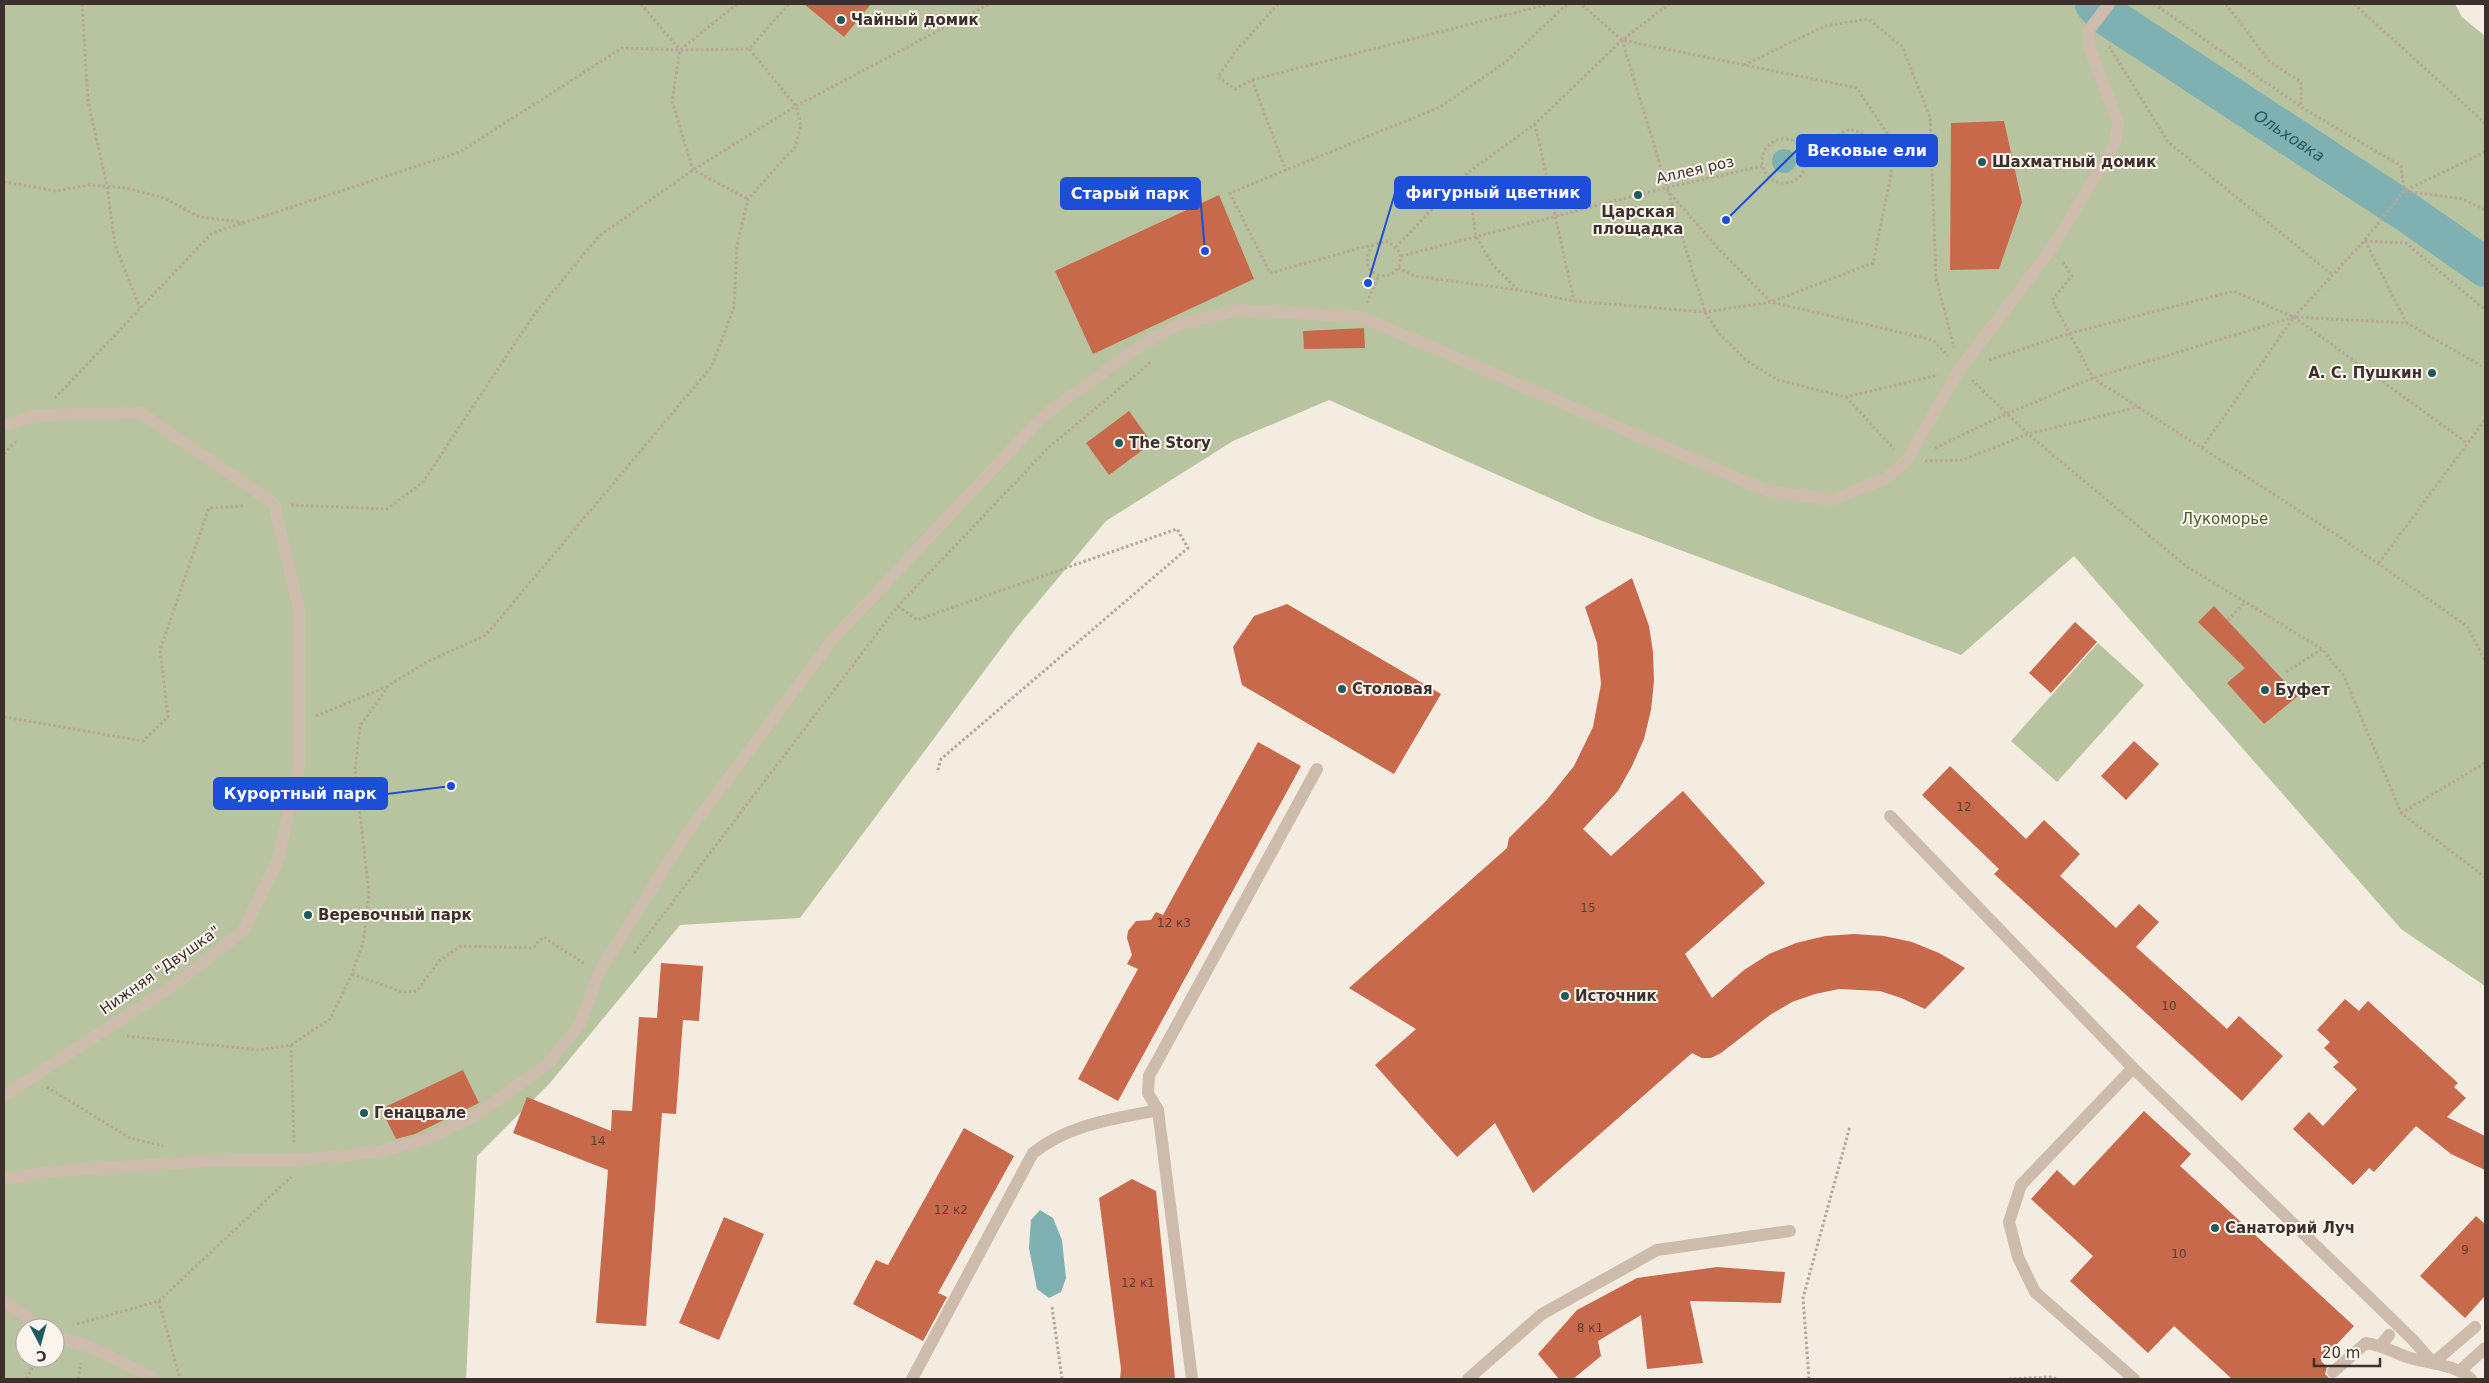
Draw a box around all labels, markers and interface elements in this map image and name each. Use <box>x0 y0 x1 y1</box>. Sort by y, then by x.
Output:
place label: Чайный домик <box>851 11 979 29</box>
marker: Чайный домик <box>835 14 847 26</box>
water label: Ольховка <box>2250 106 2328 166</box>
callout: Вековые ели <box>1797 135 1937 166</box>
text: Вековые ели <box>1807 141 1927 160</box>
street label: Аллея роз <box>1654 152 1736 188</box>
place label: Шахматный домик <box>1992 153 2156 171</box>
marker: Шахматный домик <box>1976 156 1988 168</box>
callout: фигурный цветник <box>1395 177 1590 208</box>
callout: Старый парк <box>1061 178 1200 209</box>
text: фигурный цветник <box>1406 183 1581 202</box>
text: Старый парк <box>1071 184 1189 203</box>
marker: Царская площадка <box>1632 189 1644 201</box>
place label: Царская площадка <box>1593 203 1683 238</box>
place label: А. С. Пушкин <box>2308 364 2422 382</box>
marker: А. С. Пушкин <box>2426 367 2438 379</box>
place label: The Story <box>1129 434 1211 452</box>
marker: The Story <box>1113 437 1125 449</box>
park label: Лукоморье <box>2182 510 2268 528</box>
place label: Столовая <box>1352 680 1433 698</box>
place label: Буфет <box>2275 681 2330 699</box>
marker: Столовая <box>1336 683 1348 695</box>
marker: Буфет <box>2259 684 2271 696</box>
callout: Курортный парк <box>214 778 387 809</box>
text: Курортный парк <box>223 784 377 803</box>
house number: 12 <box>1956 800 1972 814</box>
house number: 15 <box>1580 901 1596 915</box>
place label: Веревочный парк <box>318 906 472 924</box>
marker: Веревочный парк <box>302 909 314 921</box>
house number: 12 к3 <box>1157 916 1191 930</box>
street label: Нижняя "Двушка" <box>97 922 223 1018</box>
place label: Источник <box>1575 987 1657 1005</box>
marker: Источник <box>1559 990 1571 1002</box>
house number: 10 <box>2161 999 2177 1013</box>
place label: Генацвале <box>374 1104 466 1122</box>
marker: Генацвале <box>358 1107 370 1119</box>
house number: 14 <box>590 1134 606 1148</box>
house number: 12 к2 <box>934 1203 968 1217</box>
place label: Cанаторий Луч <box>2225 1219 2355 1237</box>
marker: Cанаторий Луч <box>2209 1222 2221 1234</box>
house number: 9 <box>2461 1243 2469 1257</box>
house number: 10 <box>2171 1247 2187 1261</box>
house number: 12 к1 <box>1121 1276 1155 1290</box>
north arrow <box>15 1318 65 1368</box>
house number: 8 к1 <box>1577 1321 1603 1335</box>
scale bar <box>2314 1336 2380 1368</box>
text: 20 m <box>2322 1344 2360 1362</box>
text: С <box>35 1347 47 1364</box>

